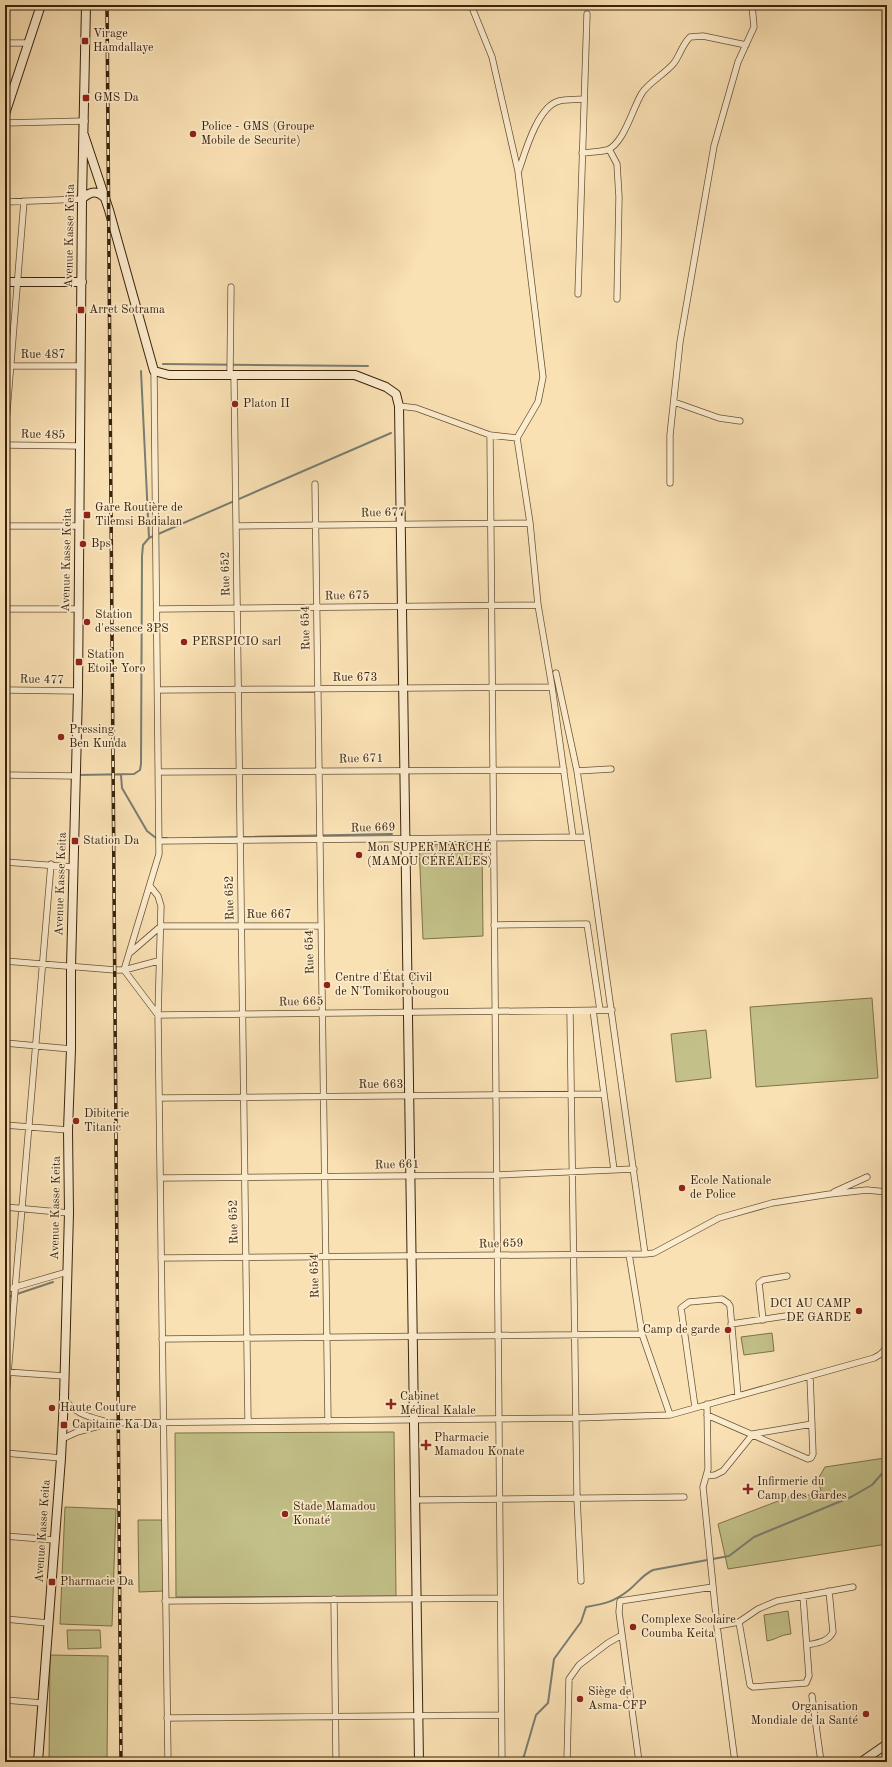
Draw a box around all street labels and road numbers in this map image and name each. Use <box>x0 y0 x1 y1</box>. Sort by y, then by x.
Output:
street label: Avenue Kasse Keita <box>63 184 77 288</box>
street label: Rue 487 <box>21 349 65 361</box>
street label: Rue 485 <box>21 428 66 441</box>
street label: Rue 677 <box>361 507 405 519</box>
street label: Avenue Kasse Keita <box>60 508 74 612</box>
street label: Rue 652 <box>219 552 232 597</box>
street label: Rue 675 <box>324 589 370 602</box>
street label: Rue 654 <box>299 605 312 651</box>
street label: Rue 673 <box>333 672 377 684</box>
street label: Rue 477 <box>20 674 64 686</box>
street label: Rue 671 <box>339 753 383 765</box>
street label: Rue 669 <box>351 822 395 834</box>
street label: Avenue Kasse Keita <box>53 832 69 936</box>
street label: Rue 652 <box>223 876 236 921</box>
street label: Rue 667 <box>247 909 291 921</box>
street label: Rue 654 <box>303 929 316 975</box>
street label: Rue 665 <box>278 995 324 1008</box>
street label: Rue 663 <box>359 1079 403 1091</box>
street label: Avenue Kasse Keita <box>49 1156 63 1260</box>
street label: Rue 661 <box>375 1159 419 1171</box>
street label: Rue 652 <box>227 1200 240 1245</box>
street label: Rue 659 <box>478 1237 523 1250</box>
street label: Rue 654 <box>308 1253 321 1299</box>
street label: Avenue Kasse Keita <box>33 1479 53 1583</box>

